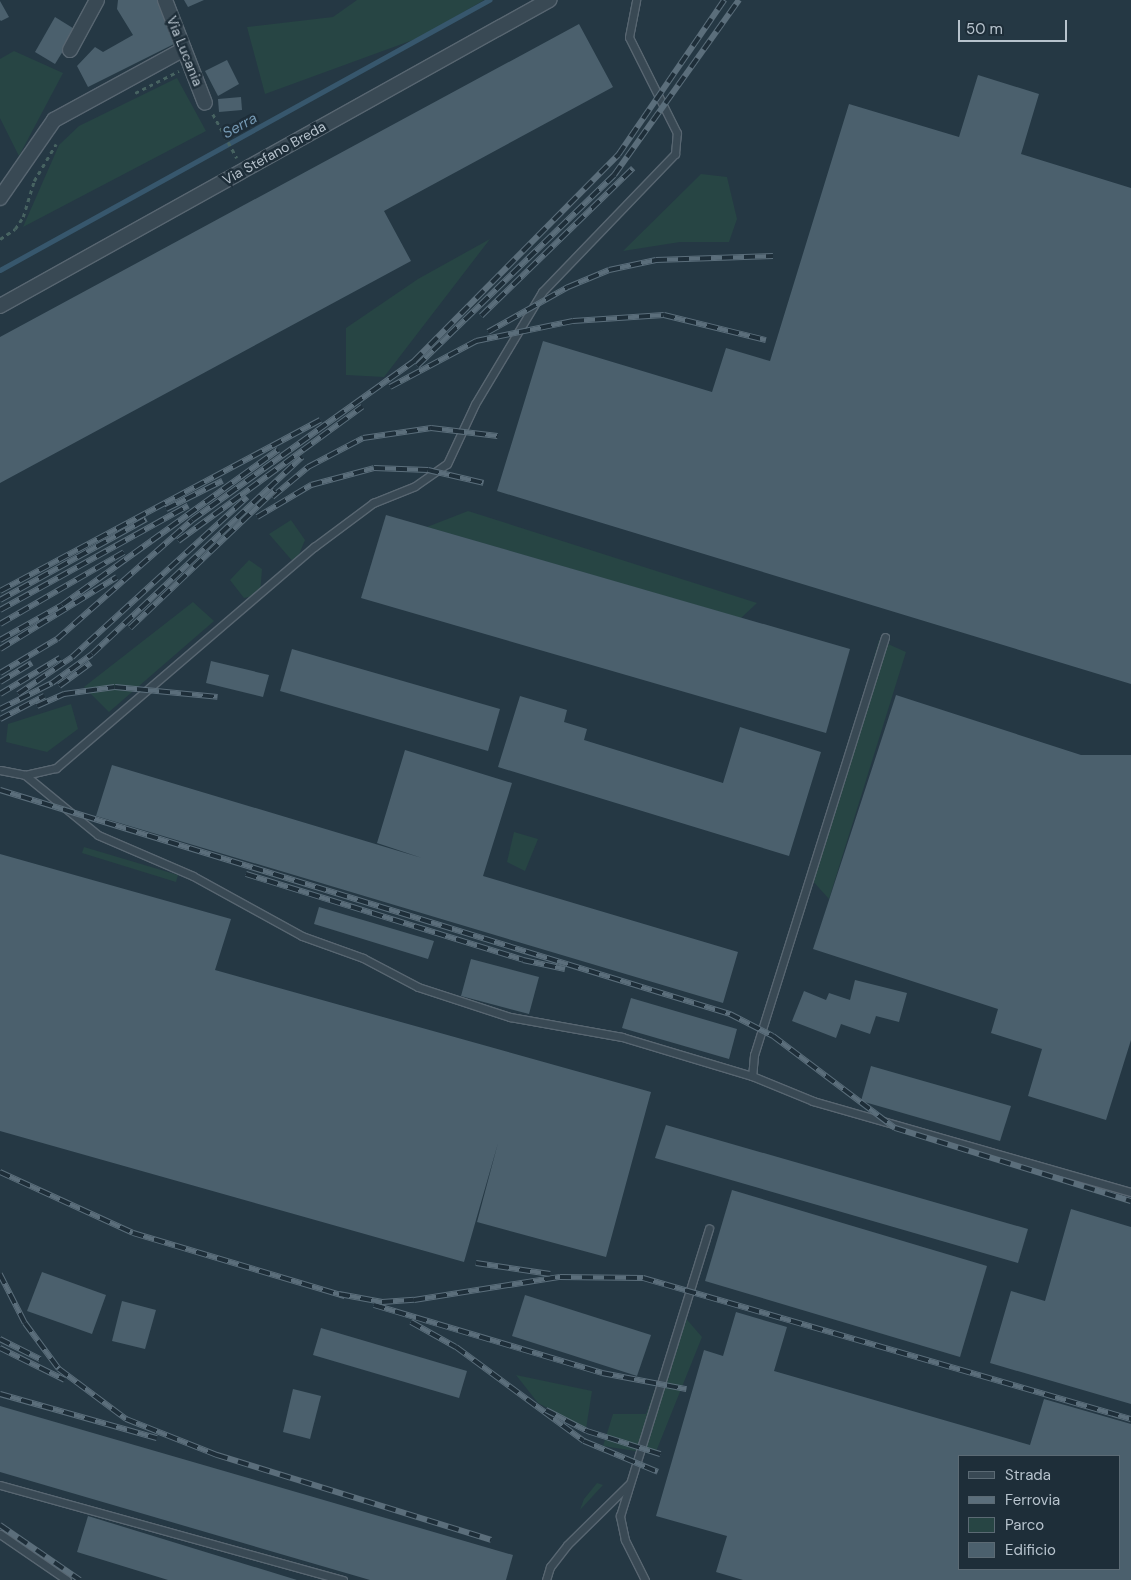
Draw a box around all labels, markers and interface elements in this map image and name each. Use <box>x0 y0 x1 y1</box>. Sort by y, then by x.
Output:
scale bar <box>961 10 1070 42</box>
street label: Via Lucania <box>163 14 207 88</box>
text: 50 m <box>966 19 1003 39</box>
water label: Serra <box>220 109 260 143</box>
street label: Via Stefano Breda <box>220 118 328 188</box>
legend <box>958 1455 1121 1570</box>
text: Strada <box>1005 1465 1051 1485</box>
text: Ferrovia <box>1005 1490 1060 1510</box>
text: Parco <box>1005 1515 1044 1535</box>
text: Edificio <box>1005 1540 1056 1560</box>

